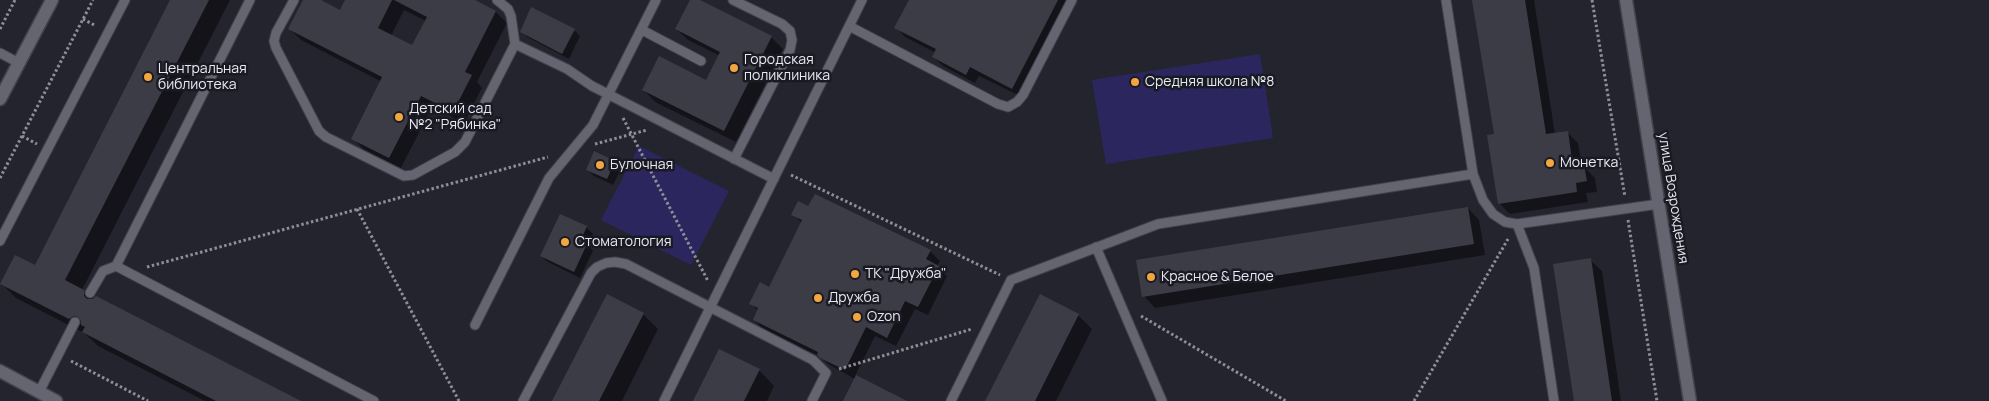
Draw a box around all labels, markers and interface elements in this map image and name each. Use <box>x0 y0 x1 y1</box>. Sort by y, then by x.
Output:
place label: Городская поликлиника <box>744 52 830 84</box>
place label: Центральная библиотека <box>158 61 247 94</box>
marker: Городская поликлиника <box>728 62 740 74</box>
marker: Центральная библиотека <box>142 71 154 83</box>
place label: Средняя школа №8 <box>1145 74 1274 90</box>
marker: Средняя школа №8 <box>1129 76 1141 88</box>
place label: Детский сад №2 "Рябинка" <box>409 101 501 134</box>
marker: Детский сад №2 "Рябинка" <box>393 111 405 123</box>
street label: улица Возрождения <box>1654 131 1692 265</box>
place label: Монетка <box>1560 155 1618 171</box>
place label: Булочная <box>610 157 673 173</box>
marker: Монетка <box>1544 157 1556 169</box>
marker: Булочная <box>594 159 606 171</box>
place label: Стоматология <box>575 234 671 250</box>
marker: Стоматология <box>559 236 571 248</box>
place label: ТК "Дружба" <box>865 266 947 282</box>
marker: ТК "Дружба" <box>849 268 861 280</box>
place label: Красное & Белое <box>1161 269 1274 285</box>
marker: Красное & Белое <box>1145 271 1157 283</box>
place label: Дружба <box>828 290 879 306</box>
marker: Дружба <box>812 292 824 304</box>
place label: Ozon <box>867 309 901 325</box>
marker: Ozon <box>851 311 863 323</box>

